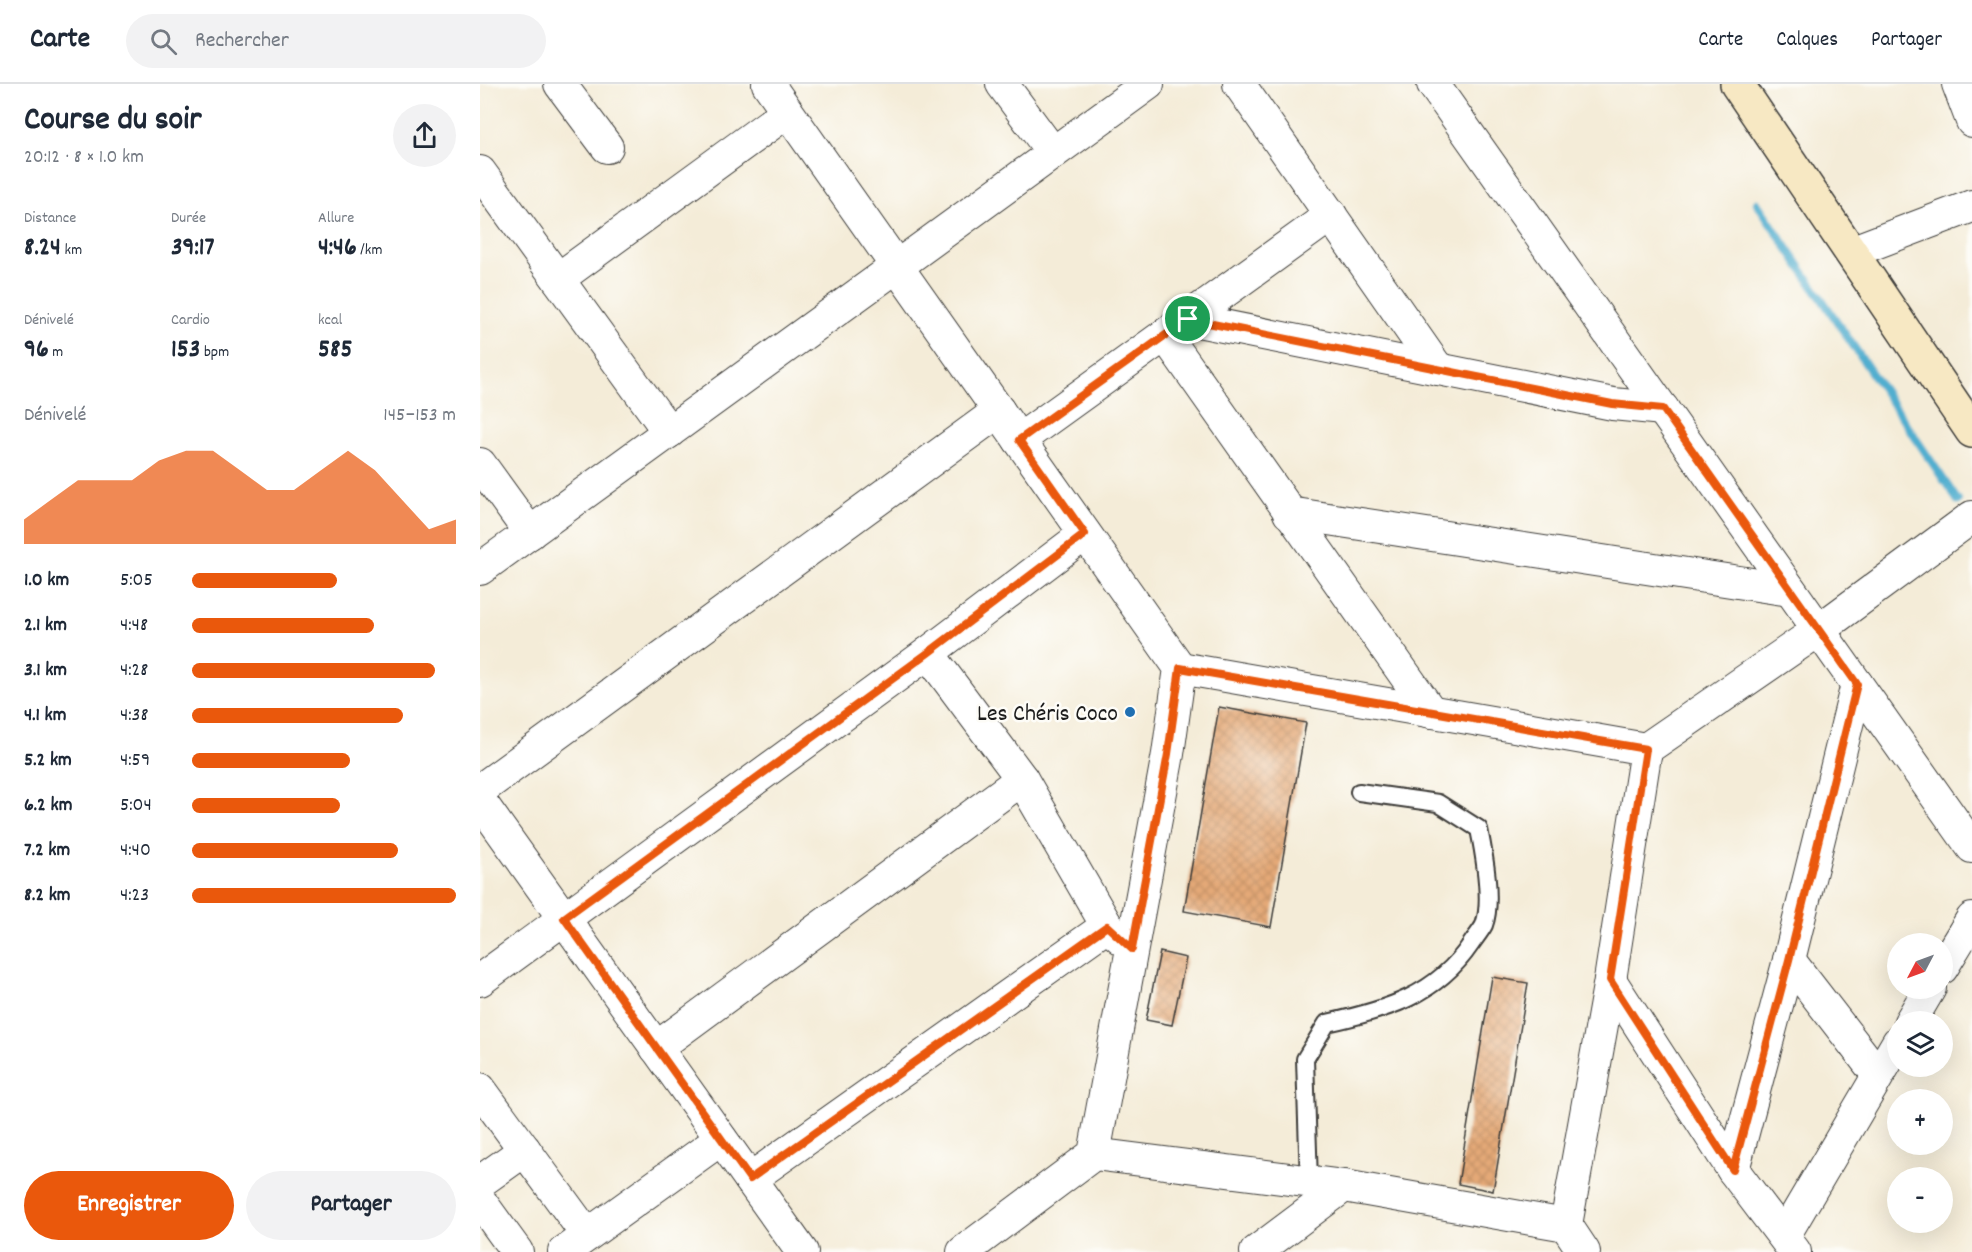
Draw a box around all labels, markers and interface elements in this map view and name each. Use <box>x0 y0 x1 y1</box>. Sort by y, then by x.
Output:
search box <box>126 14 546 68</box>
text: Carte <box>30 21 90 61</box>
icon: search <box>147 25 180 58</box>
text: Rechercher <box>195 26 289 57</box>
text: Carte <box>1698 26 1743 56</box>
text: Calques <box>1776 26 1838 56</box>
text: Partager <box>1871 26 1942 56</box>
text: Course du soir <box>24 98 202 145</box>
button: share <box>393 104 456 167</box>
text: 20:12 · 8 × 1.0 km <box>24 144 144 172</box>
text: Distance <box>24 207 76 230</box>
text: Durée <box>171 207 206 230</box>
text: Allure <box>318 207 354 230</box>
text: 8.24 <box>24 230 61 267</box>
text: 39:17 <box>171 230 214 267</box>
text: 4:46 <box>318 230 357 267</box>
text: km <box>61 239 82 262</box>
text: /km <box>357 239 382 262</box>
pin <box>1162 293 1213 344</box>
icon: arrive <box>1171 302 1204 335</box>
text: Dénivelé <box>24 309 74 332</box>
text: Cardio <box>171 309 210 332</box>
text: kcal <box>318 309 342 332</box>
text: 96 <box>24 332 49 369</box>
text: 153 <box>171 332 200 369</box>
text: 585 <box>318 332 353 369</box>
text: m <box>49 341 63 364</box>
text: bpm <box>200 341 229 364</box>
text: Dénivelé <box>24 402 86 430</box>
text: 145–153 m <box>383 402 456 430</box>
text: 1.0 km <box>24 567 69 595</box>
text: 5:05 <box>120 567 153 595</box>
text: 2.1 km <box>24 612 67 640</box>
text: 4:48 <box>120 612 148 640</box>
text: 3.1 km <box>24 657 67 685</box>
text: 4:28 <box>120 657 148 685</box>
place label: Les Chéris Coco <box>977 698 1118 732</box>
text: 4.1 km <box>24 702 67 730</box>
text: 4:38 <box>120 702 149 730</box>
marker: Les Chéris Coco <box>1123 705 1137 719</box>
text: 5.2 km <box>24 747 72 775</box>
text: 4:59 <box>120 747 150 775</box>
text: 6.2 km <box>24 792 72 820</box>
text: 5:04 <box>120 792 152 820</box>
text: 7.2 km <box>24 837 70 865</box>
text: 4:40 <box>120 837 151 865</box>
text: 8.2 km <box>24 882 71 910</box>
text: 4:23 <box>120 882 149 910</box>
north arrow <box>1887 933 1953 999</box>
map controls <box>1887 933 1953 1233</box>
button: layers <box>1887 1011 1953 1077</box>
button: + <box>1887 1089 1953 1155</box>
button: − <box>1887 1167 1953 1233</box>
button: Enregistrer <box>24 1171 234 1240</box>
button: Partager <box>246 1171 456 1240</box>

